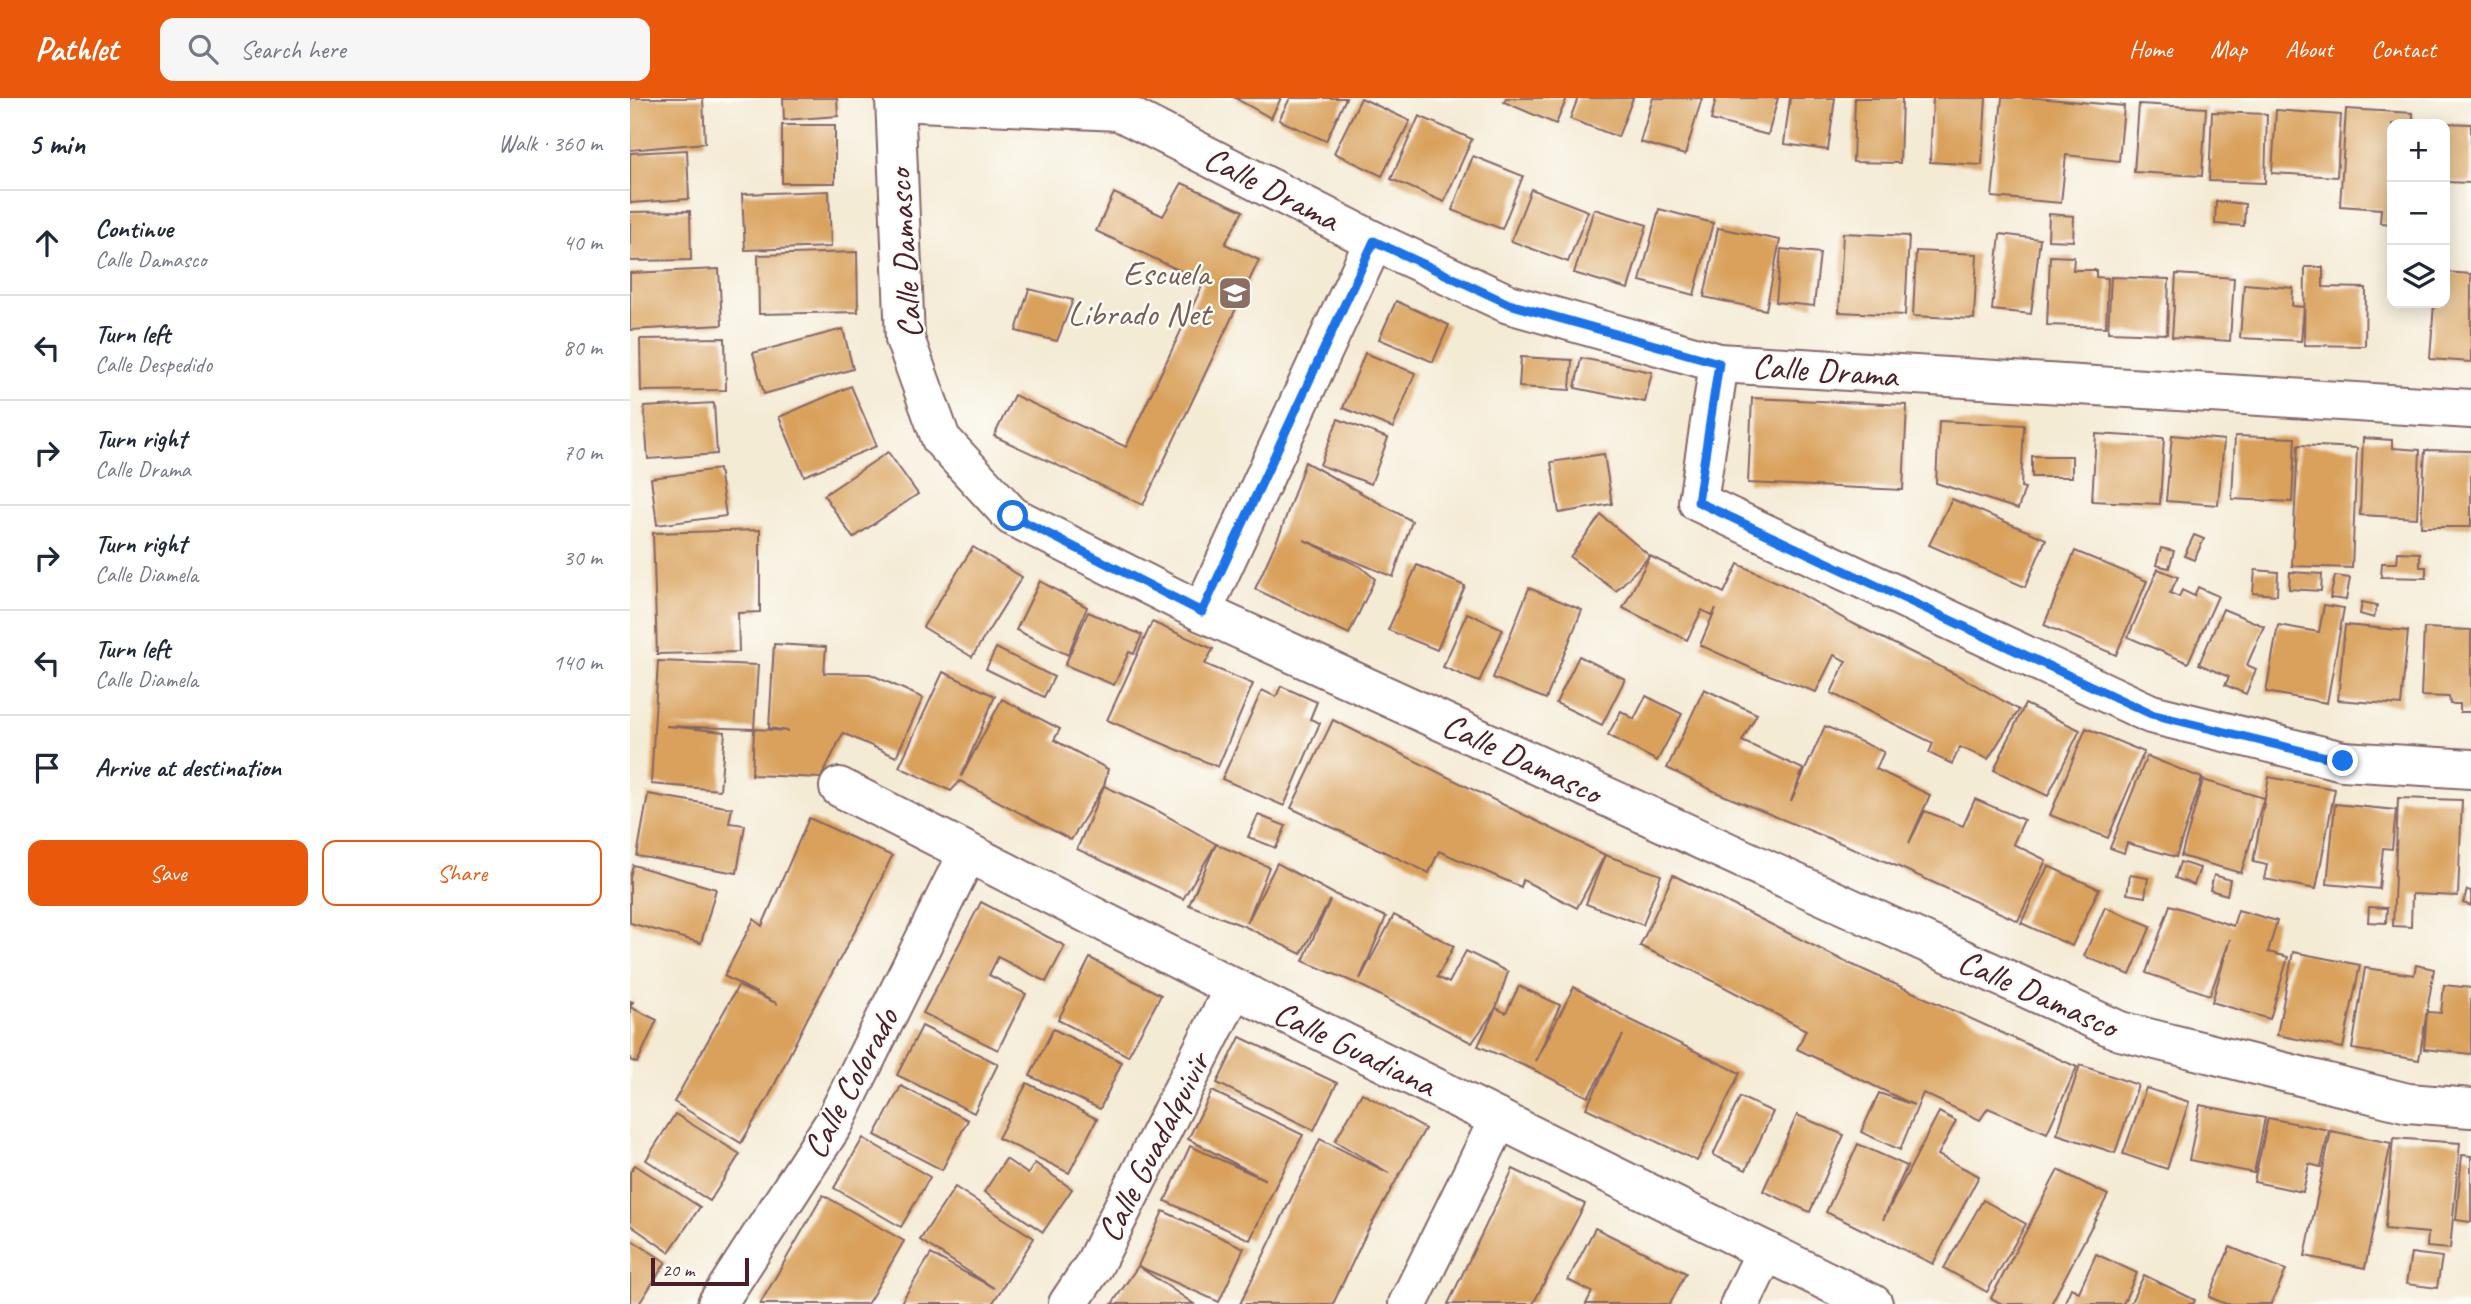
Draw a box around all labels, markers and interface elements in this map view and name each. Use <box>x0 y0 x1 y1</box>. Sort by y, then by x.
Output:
search box <box>160 18 650 81</box>
text: Pathlet <box>35 28 118 70</box>
icon: search <box>184 30 222 68</box>
text: Search here <box>240 33 346 66</box>
text: Home <box>2129 34 2172 64</box>
text: Map <box>2210 34 2247 64</box>
text: About <box>2285 34 2333 64</box>
text: Contact <box>2371 34 2436 64</box>
map controls <box>2387 119 2450 308</box>
button: + <box>2387 119 2450 182</box>
text: 5 min <box>28 125 85 163</box>
text: Walk · 360 m <box>498 129 602 158</box>
street label: Calle Drama <box>1197 135 1349 243</box>
street label: Calle Damasco <box>876 164 933 340</box>
button: − <box>2387 182 2450 245</box>
text: Continue <box>95 212 173 245</box>
icon: ahead <box>28 224 66 262</box>
text: 40 m <box>563 228 602 257</box>
text: Calle Damasco <box>95 245 206 274</box>
button: layers <box>2387 245 2450 308</box>
place label: Escuela Librado Net <box>1067 251 1213 336</box>
school or university icon: Escuela Librado Net <box>1216 274 1254 312</box>
text: Turn left <box>95 317 170 350</box>
icon: left <box>28 329 66 367</box>
text: 80 m <box>563 333 602 362</box>
street label: Calle Drama <box>1751 343 1902 398</box>
text: Calle Despedido <box>95 350 212 379</box>
text: Turn right <box>95 422 186 455</box>
icon: right <box>28 434 66 472</box>
text: 70 m <box>563 438 602 467</box>
text: Calle Drama <box>95 455 191 484</box>
route start <box>997 500 1028 531</box>
text: Turn right <box>95 527 186 560</box>
icon: right <box>28 539 66 577</box>
text: 30 m <box>563 543 602 572</box>
text: Calle Diamela <box>95 560 198 589</box>
text: Turn left <box>95 632 170 665</box>
icon: left <box>28 644 66 682</box>
text: 140 m <box>553 648 602 677</box>
text: Calle Diamela <box>95 665 198 694</box>
street label: Calle Damasco <box>1435 702 1611 816</box>
route end <box>2327 745 2358 776</box>
icon: arrive <box>28 749 66 787</box>
text: Arrive at destination <box>95 751 281 784</box>
button: Save <box>28 840 308 906</box>
button: Share <box>322 840 602 906</box>
street label: Calle Damasco <box>1951 938 2128 1050</box>
street label: Calle Guadiana <box>1266 990 1446 1108</box>
street label: Calle Colorado <box>792 999 910 1166</box>
street label: Calle Guadalquivir <box>1087 1042 1222 1249</box>
scale bar <box>651 1255 749 1287</box>
text: 20 m <box>662 1258 694 1282</box>

